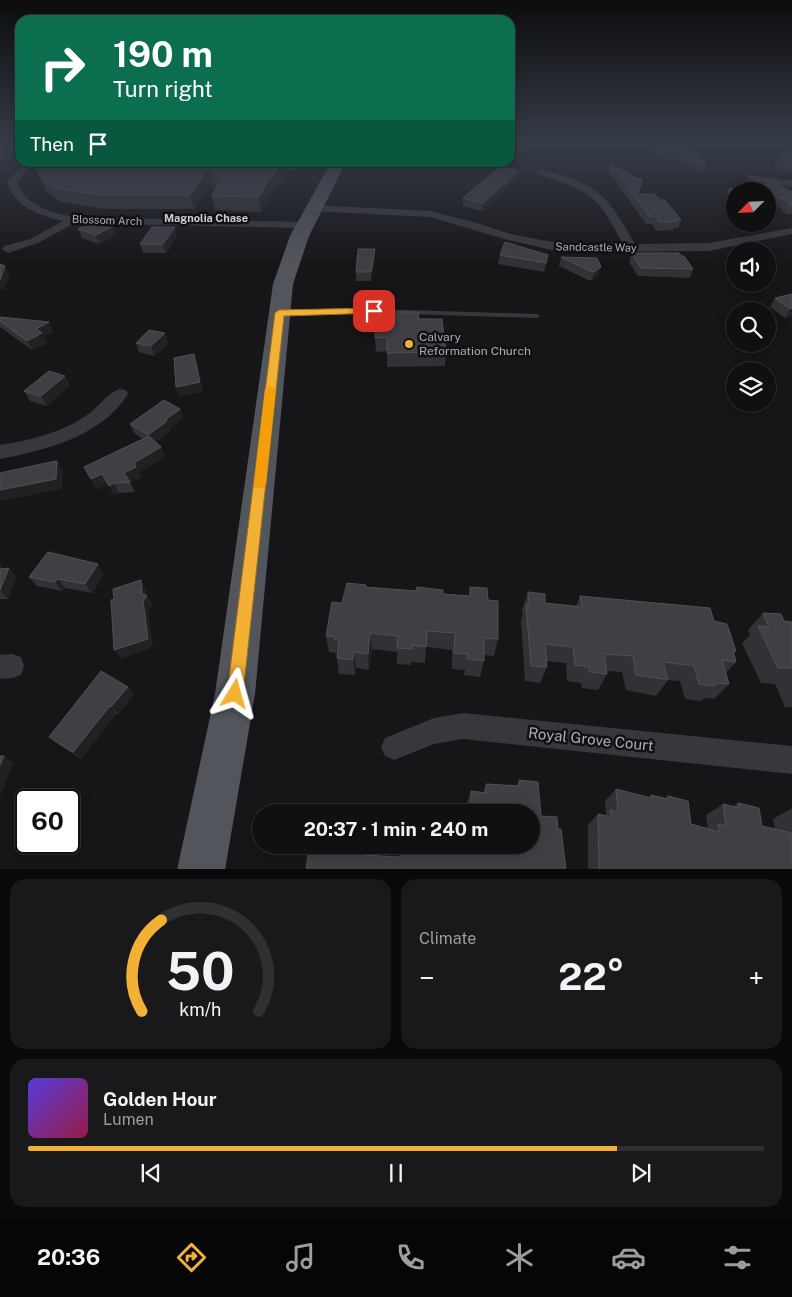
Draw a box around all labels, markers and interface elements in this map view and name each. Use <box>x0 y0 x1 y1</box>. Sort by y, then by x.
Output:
text: 190 m <box>113 34 213 75</box>
icon: right <box>30 35 95 100</box>
text: Turn right <box>113 76 213 102</box>
icon: arrive <box>84 130 112 158</box>
text: Then <box>30 133 74 155</box>
north arrow <box>726 182 776 232</box>
map controls <box>726 182 776 412</box>
district label: Magnolia Chase <box>164 212 248 224</box>
street label: Blossom Arch <box>72 213 142 227</box>
street label: Sandcastle Way <box>555 240 637 254</box>
button: sound <box>726 242 776 292</box>
pin <box>353 290 395 332</box>
icon: arrive <box>360 297 388 325</box>
button: search <box>726 302 776 352</box>
place label: Calvary Reformation Church <box>419 330 531 358</box>
marker: Calvary Reformation Church <box>403 338 415 350</box>
button: layers <box>726 362 776 412</box>
position arrow <box>208 667 260 719</box>
street label: Royal Grove Court <box>527 724 655 754</box>
speed limit sign: 60 <box>15 789 80 854</box>
text: 20:37 · 1 min · 240 m <box>304 818 488 840</box>
text: Climate <box>419 929 476 948</box>
text: 50 <box>166 941 235 1002</box>
text: 22° <box>558 954 625 999</box>
text: − <box>419 961 435 994</box>
text: + <box>748 961 764 994</box>
text: km/h <box>179 999 222 1020</box>
text: Golden Hour <box>103 1088 217 1110</box>
text: Lumen <box>103 1110 154 1129</box>
icon: previous <box>137 1159 165 1187</box>
icon: pause <box>382 1159 410 1187</box>
icon: next <box>627 1159 655 1187</box>
icon: directions <box>174 1240 209 1275</box>
icon: music <box>283 1240 318 1275</box>
icon: phone <box>393 1240 428 1275</box>
icon: climate <box>502 1240 537 1275</box>
icon: car <box>611 1240 646 1275</box>
icon: filters <box>720 1240 755 1275</box>
text: 20:36 <box>37 1244 100 1270</box>

